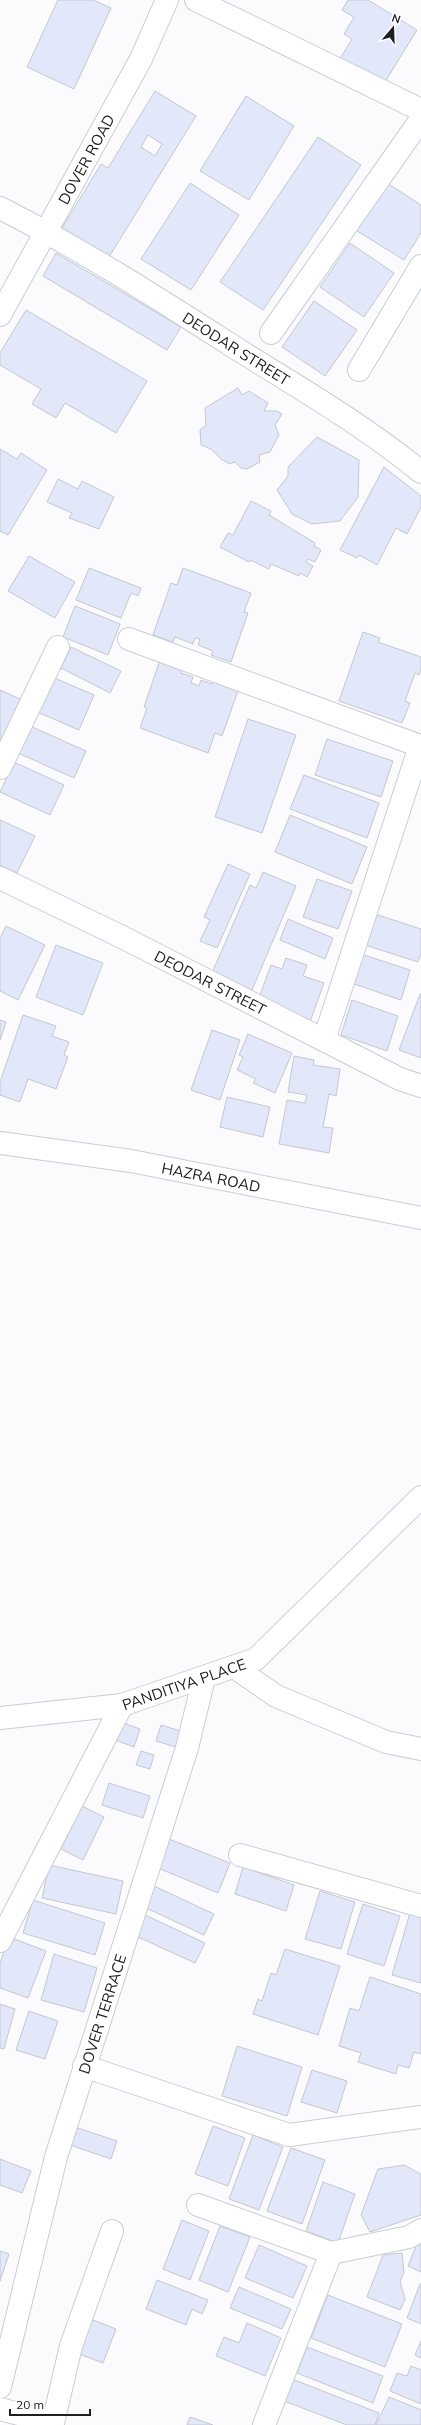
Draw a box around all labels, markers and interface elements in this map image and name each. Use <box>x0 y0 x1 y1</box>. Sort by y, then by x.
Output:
north arrow <box>373 8 413 48</box>
text: N <box>390 11 402 27</box>
street label: DOVER ROAD <box>53 111 118 208</box>
street label: DEODAR STREET <box>179 307 294 389</box>
street label: DEODAR STREET <box>151 946 270 1019</box>
street label: HAZRA ROAD <box>160 1158 262 1196</box>
street label: PANDITIYA PLACE <box>119 1654 248 1714</box>
street label: DOVER TERRACE <box>74 1951 130 2076</box>
scale bar <box>10 2391 90 2417</box>
text: 20 m <box>16 2397 44 2412</box>

